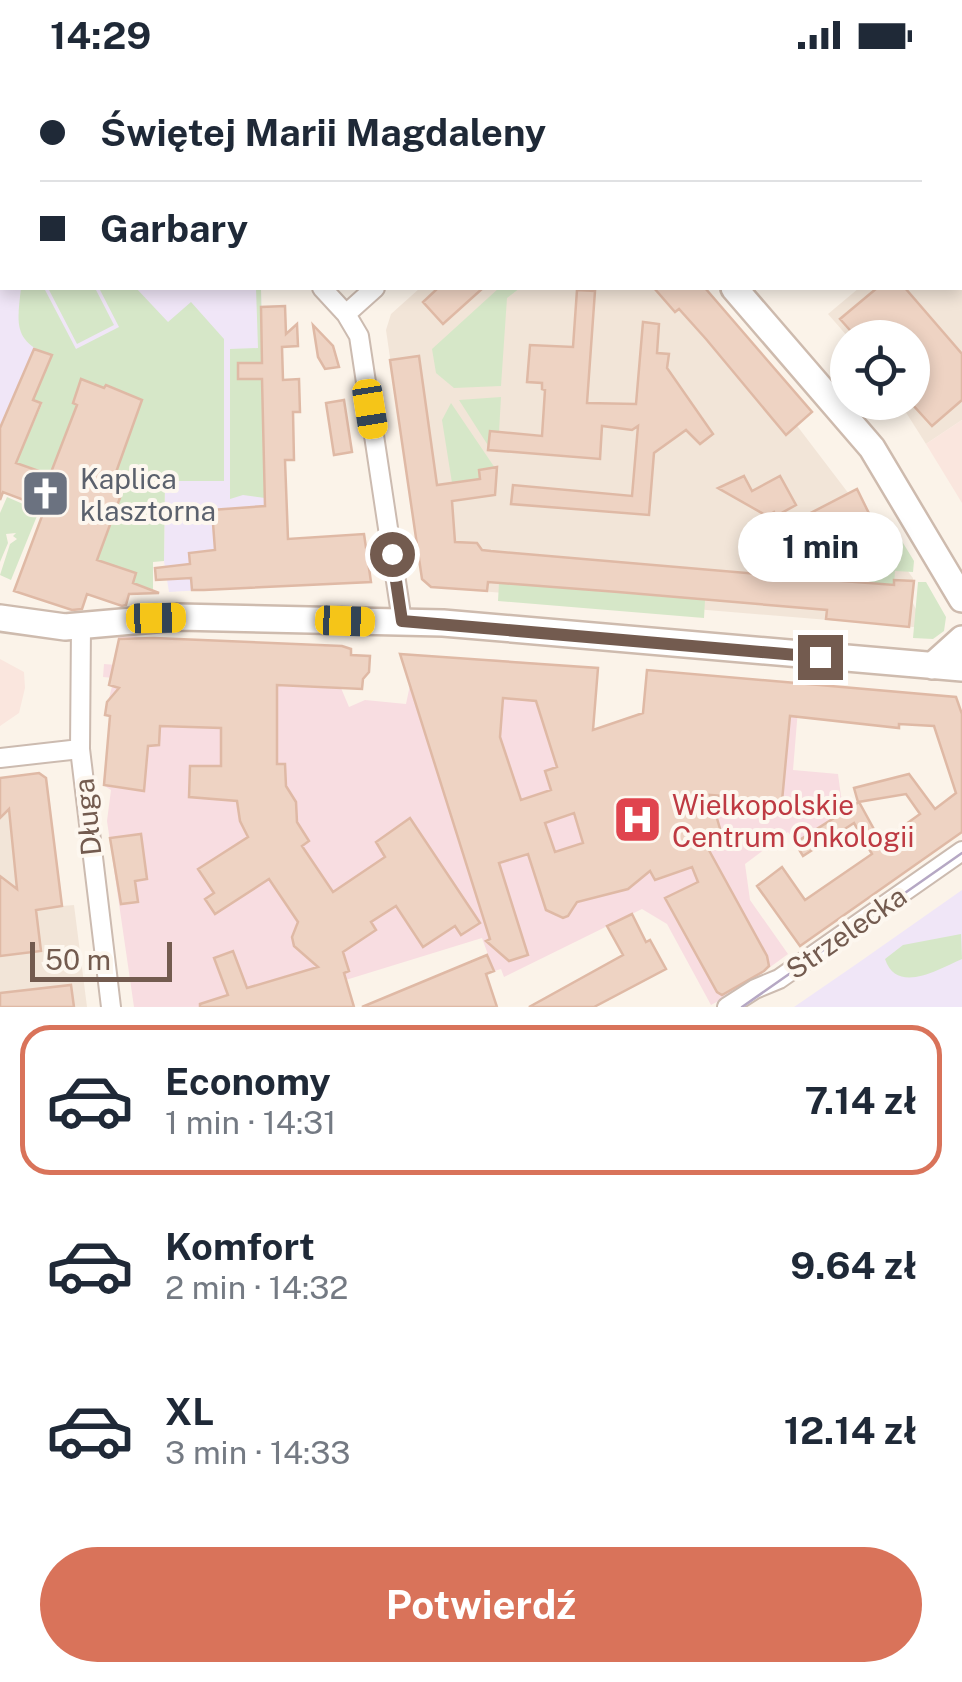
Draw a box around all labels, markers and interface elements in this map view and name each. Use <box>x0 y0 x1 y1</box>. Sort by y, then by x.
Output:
text: 14:29 <box>50 13 151 58</box>
text: Świętej Marii Magdaleny <box>100 110 546 155</box>
text: Garbary <box>100 206 248 251</box>
map controls <box>830 320 930 420</box>
button: locate <box>830 320 930 420</box>
car <box>350 377 390 441</box>
place label: Kaplica klasztorna <box>80 462 216 527</box>
church icon: Kaplica klasztorna <box>19 468 71 520</box>
callout: 1 min <box>738 512 902 582</box>
text: 1 min <box>782 528 859 565</box>
route start <box>370 532 415 577</box>
car <box>126 602 186 634</box>
car <box>314 605 376 637</box>
route end <box>798 635 843 680</box>
street label: Długa <box>67 777 107 857</box>
place label: Wielkopolskie Centrum Onkologii <box>672 788 914 853</box>
hospital icon: Wielkopolskie Centrum Onkologii <box>611 794 663 846</box>
street label: Strzelecka <box>780 879 912 985</box>
scale bar <box>30 937 172 981</box>
text: 50 m <box>45 943 111 976</box>
icon: car <box>45 1055 135 1145</box>
text: Economy <box>165 1059 331 1104</box>
text: 7.14 zł <box>805 1078 917 1123</box>
text: 1 min · 14:31 <box>165 1104 336 1141</box>
icon: car <box>45 1220 135 1310</box>
text: Komfort <box>165 1224 315 1269</box>
text: 9.64 zł <box>790 1243 917 1288</box>
text: 2 min · 14:32 <box>165 1269 348 1306</box>
icon: car <box>45 1385 135 1475</box>
text: XL <box>165 1389 214 1434</box>
text: 12.14 zł <box>784 1408 917 1453</box>
text: 3 min · 14:33 <box>165 1434 350 1471</box>
button: Potwierdź <box>40 1547 922 1662</box>

